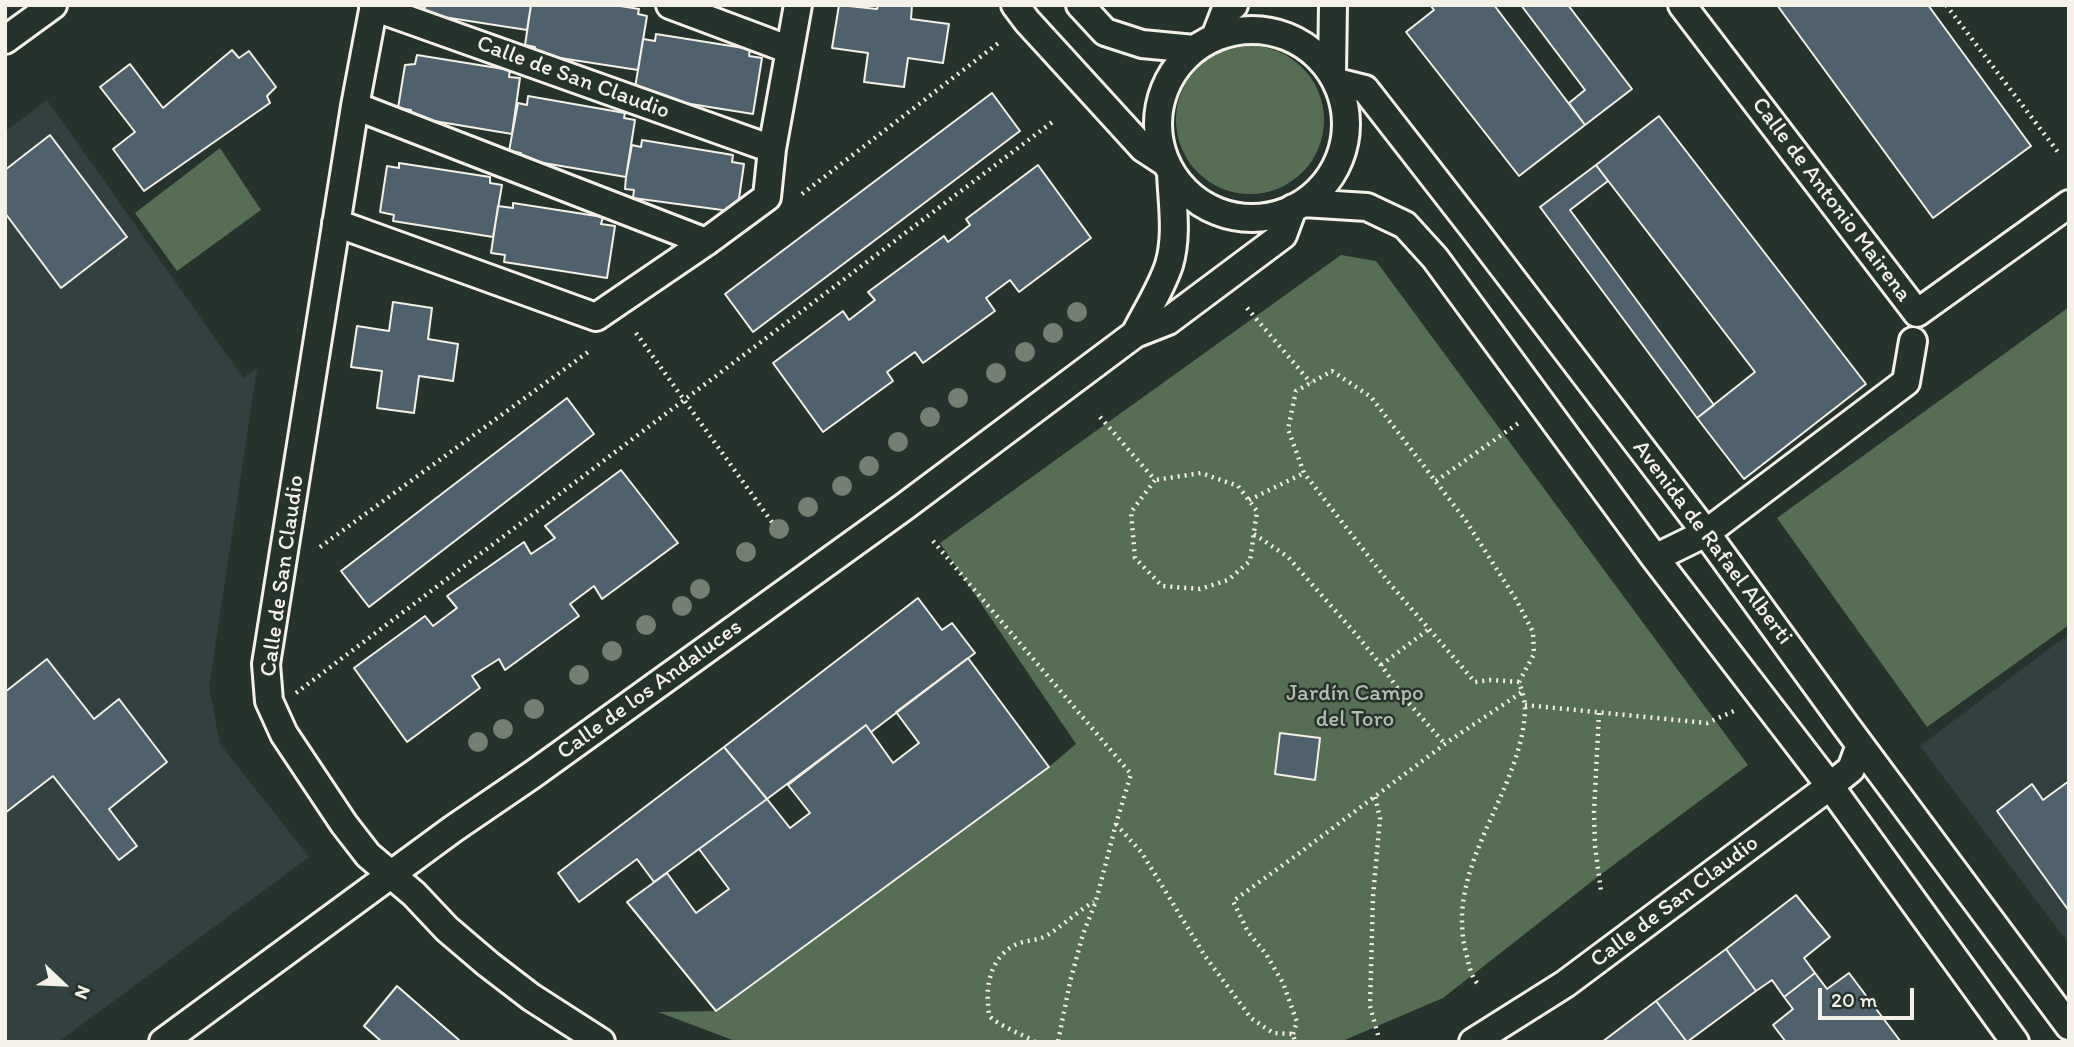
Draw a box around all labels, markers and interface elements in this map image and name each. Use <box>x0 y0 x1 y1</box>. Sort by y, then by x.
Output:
street label: Calle de San Claudio <box>473 30 673 126</box>
street label: Calle de Antonio Mairena <box>1745 92 1917 308</box>
street label: Avenida de Rafael Alberti <box>1626 435 1798 651</box>
street label: Calle de San Claudio <box>255 473 311 679</box>
street label: Calle de los Andaluces <box>552 614 748 766</box>
park label: Jardín Campo del Toro <box>1286 680 1424 734</box>
street label: Calle de San Claudio <box>1585 830 1765 974</box>
north arrow <box>28 949 98 1019</box>
scale bar <box>1822 974 1918 1018</box>
text: N <box>70 982 96 1003</box>
text: 20 m <box>1831 987 1877 1012</box>

